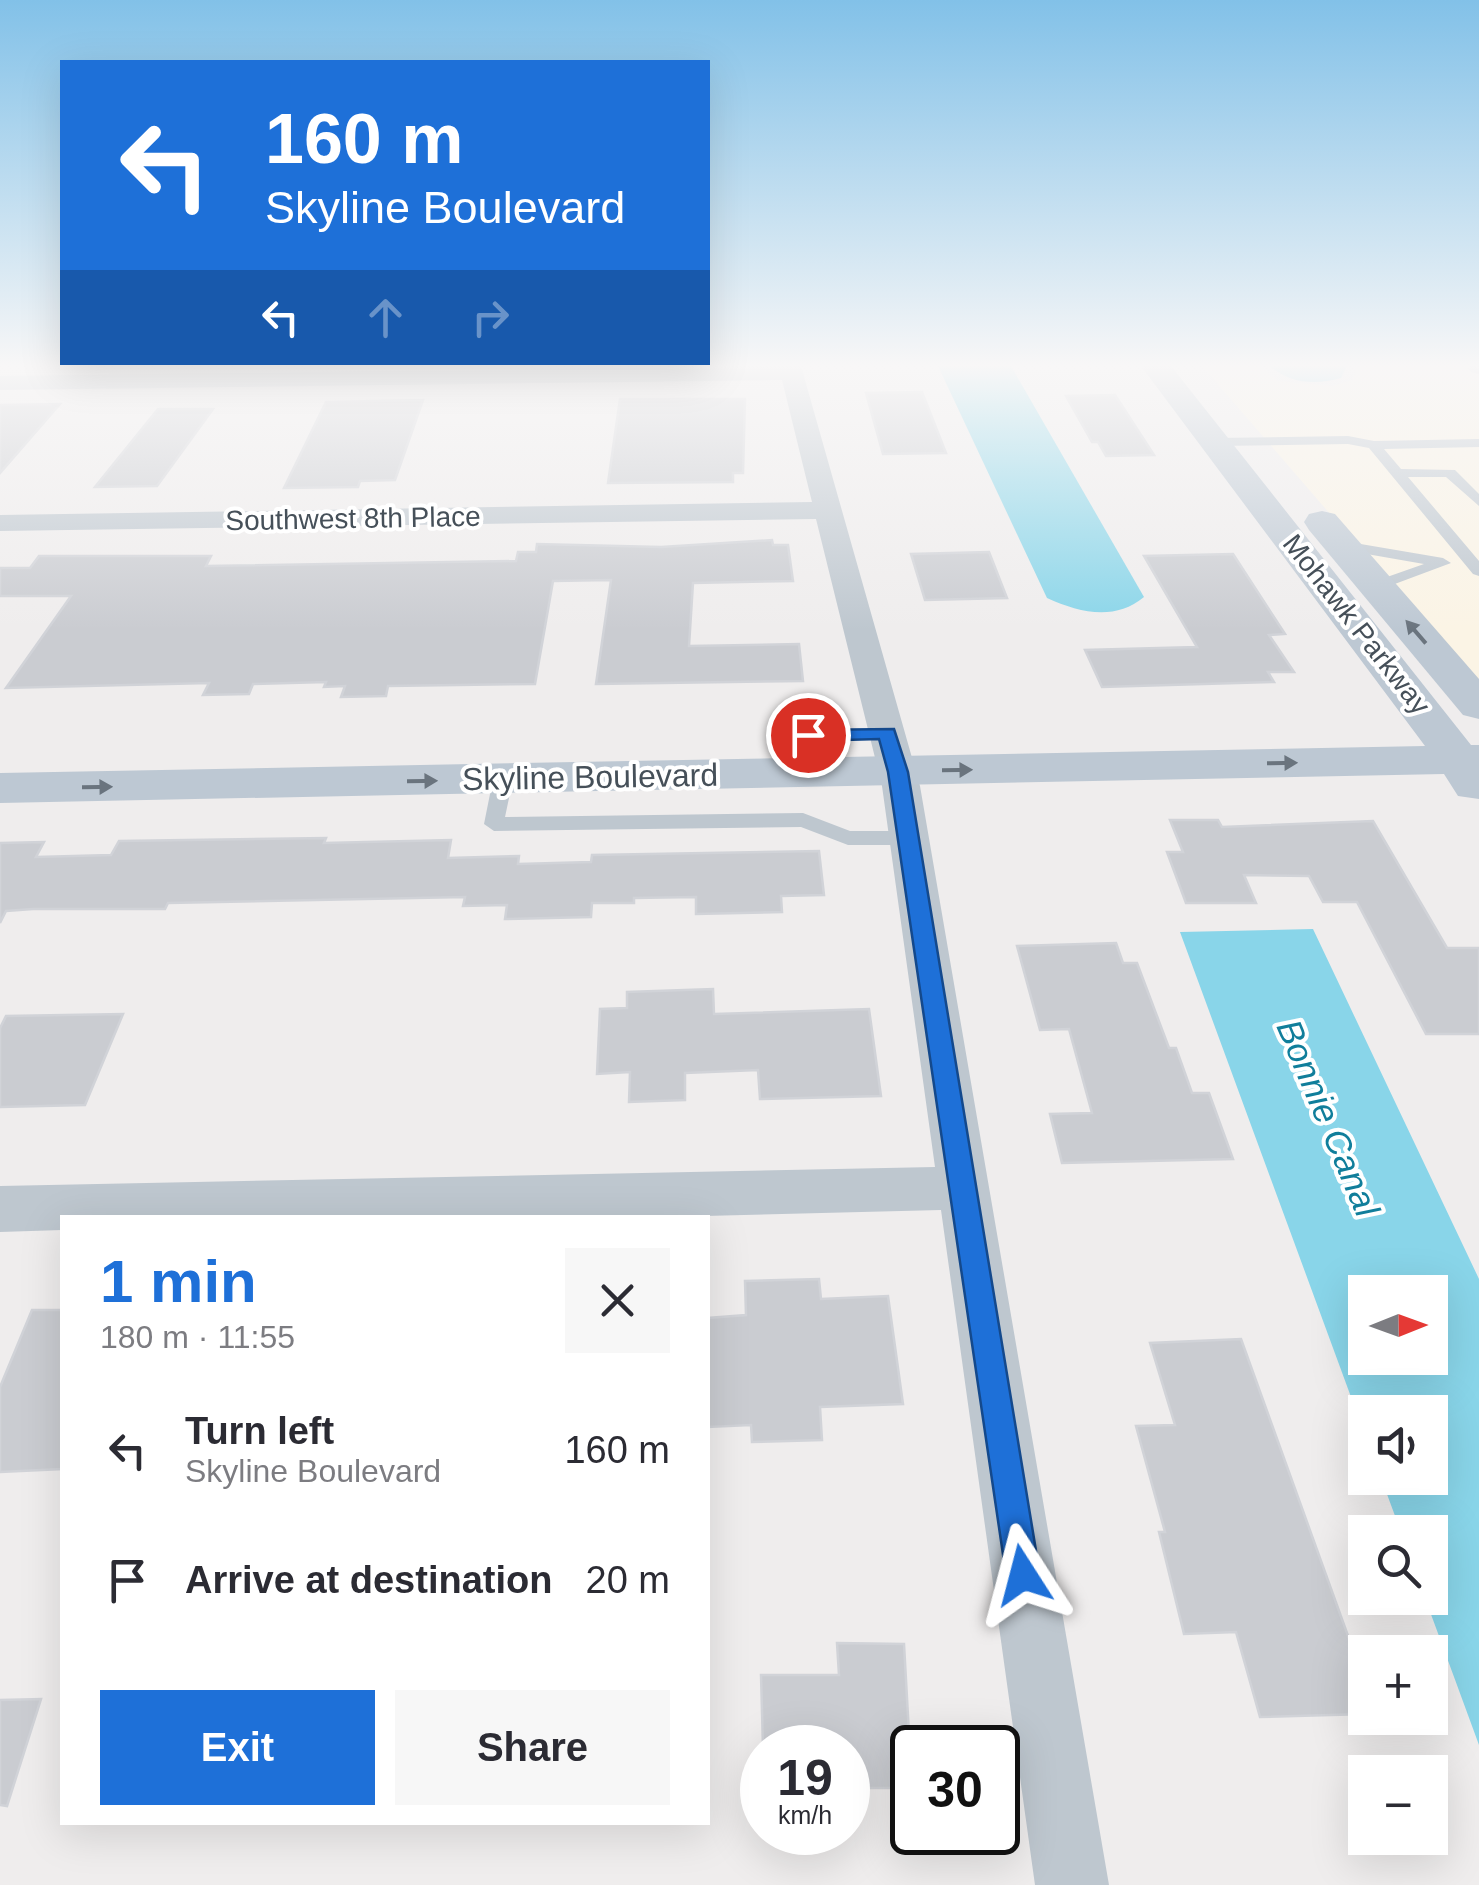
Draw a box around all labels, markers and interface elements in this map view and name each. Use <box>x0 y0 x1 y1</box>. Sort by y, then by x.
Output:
icon: left <box>100 100 230 230</box>
text: 160 m <box>265 100 463 178</box>
text: Skyline Boulevard <box>265 182 625 233</box>
icon: left <box>253 290 308 345</box>
icon: ahead <box>358 290 413 345</box>
icon: right <box>463 290 518 345</box>
street label: Southwest 8th Place <box>225 501 481 536</box>
street label: Mohawk Parkway <box>1277 528 1436 720</box>
one-way arrow <box>1405 619 1427 644</box>
pin <box>766 693 851 778</box>
icon: arrive <box>781 708 836 763</box>
one-way arrow <box>1267 755 1299 771</box>
street label: Skyline Boulevard <box>462 757 718 797</box>
one-way arrow <box>942 762 974 778</box>
one-way arrow <box>407 772 439 788</box>
one-way arrow <box>82 778 114 794</box>
water label: Bonnie Canal <box>1269 1013 1388 1223</box>
text: 1 min <box>100 1248 257 1315</box>
button: close <box>565 1248 670 1353</box>
north arrow <box>1348 1275 1448 1375</box>
map controls <box>1348 1275 1448 1855</box>
text: 180 m · 11:55 <box>100 1319 295 1355</box>
button: sound <box>1348 1395 1448 1495</box>
text: Turn left <box>185 1410 334 1452</box>
icon: left <box>100 1423 155 1478</box>
text: 160 m <box>564 1429 670 1471</box>
text: Skyline Boulevard <box>185 1453 441 1489</box>
button: search <box>1348 1515 1448 1615</box>
position arrow <box>971 1523 1075 1627</box>
icon: arrive <box>100 1553 155 1608</box>
text: Arrive at destination <box>185 1559 552 1601</box>
text: 20 m <box>586 1559 670 1601</box>
button: + <box>1348 1635 1448 1735</box>
button: Exit <box>100 1690 375 1805</box>
button: Share <box>395 1690 670 1805</box>
speed limit sign: 30 <box>890 1725 1020 1855</box>
text: 19 <box>777 1750 833 1806</box>
button: − <box>1348 1755 1448 1855</box>
text: km/h <box>778 1801 832 1829</box>

